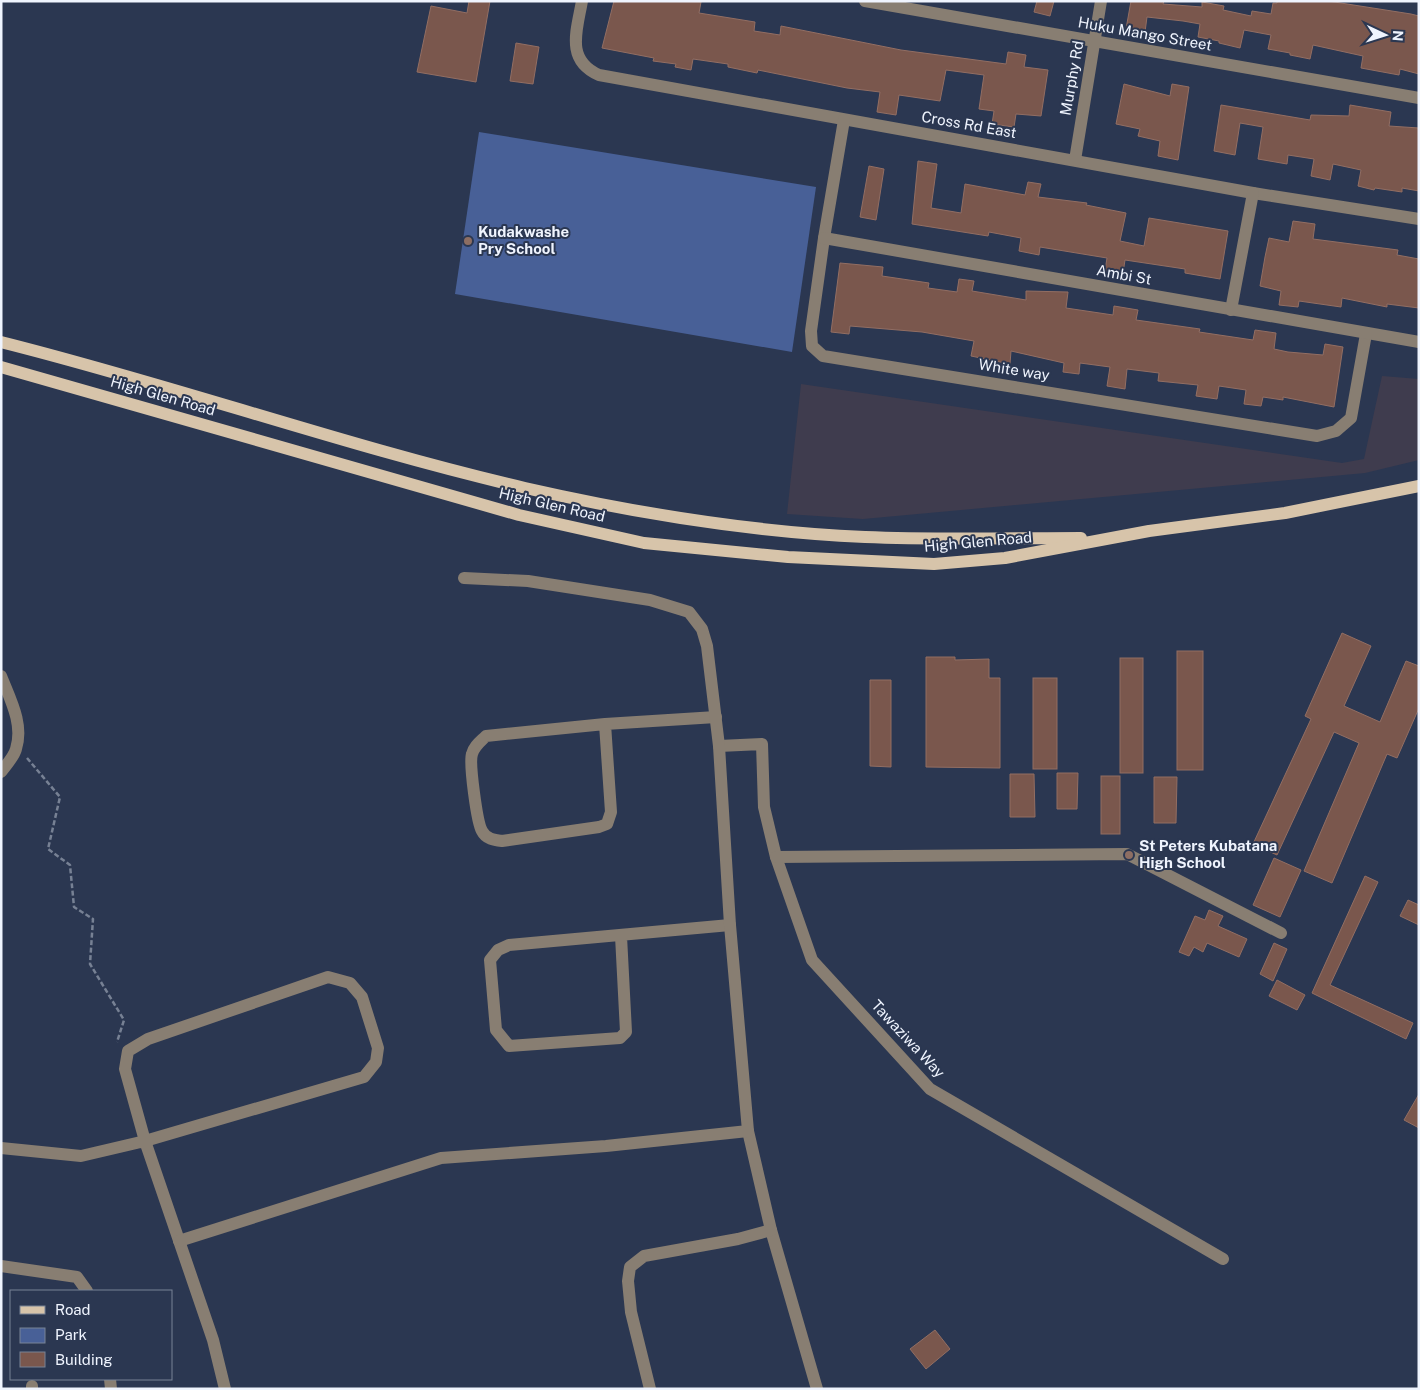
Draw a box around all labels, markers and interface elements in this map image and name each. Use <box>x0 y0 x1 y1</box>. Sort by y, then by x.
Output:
north arrow <box>1360 10 1410 60</box>
street label: Huku Mango Street <box>1077 13 1214 54</box>
text: N <box>1390 30 1406 42</box>
street label: Murphy Rd <box>1057 39 1086 117</box>
street label: Cross Rd East <box>920 108 1018 141</box>
place label: Kudakwashe Pry School <box>478 223 569 257</box>
marker: Kudakwashe Pry School <box>462 235 474 247</box>
street label: Ambi St <box>1095 261 1153 288</box>
street label: White way <box>977 355 1051 384</box>
street label: High Glen Road <box>109 372 218 419</box>
street label: High Glen Road <box>497 484 607 525</box>
street label: High Glen Road <box>923 528 1033 555</box>
place label: St Peters Kubatana High School <box>1139 837 1277 871</box>
marker: St Peters Kubatana High School <box>1123 849 1135 861</box>
street label: Tawaziwa Way <box>868 996 949 1081</box>
legend <box>10 1290 172 1380</box>
text: Road <box>55 1301 91 1318</box>
text: Park <box>55 1326 87 1343</box>
text: Building <box>55 1351 113 1368</box>

